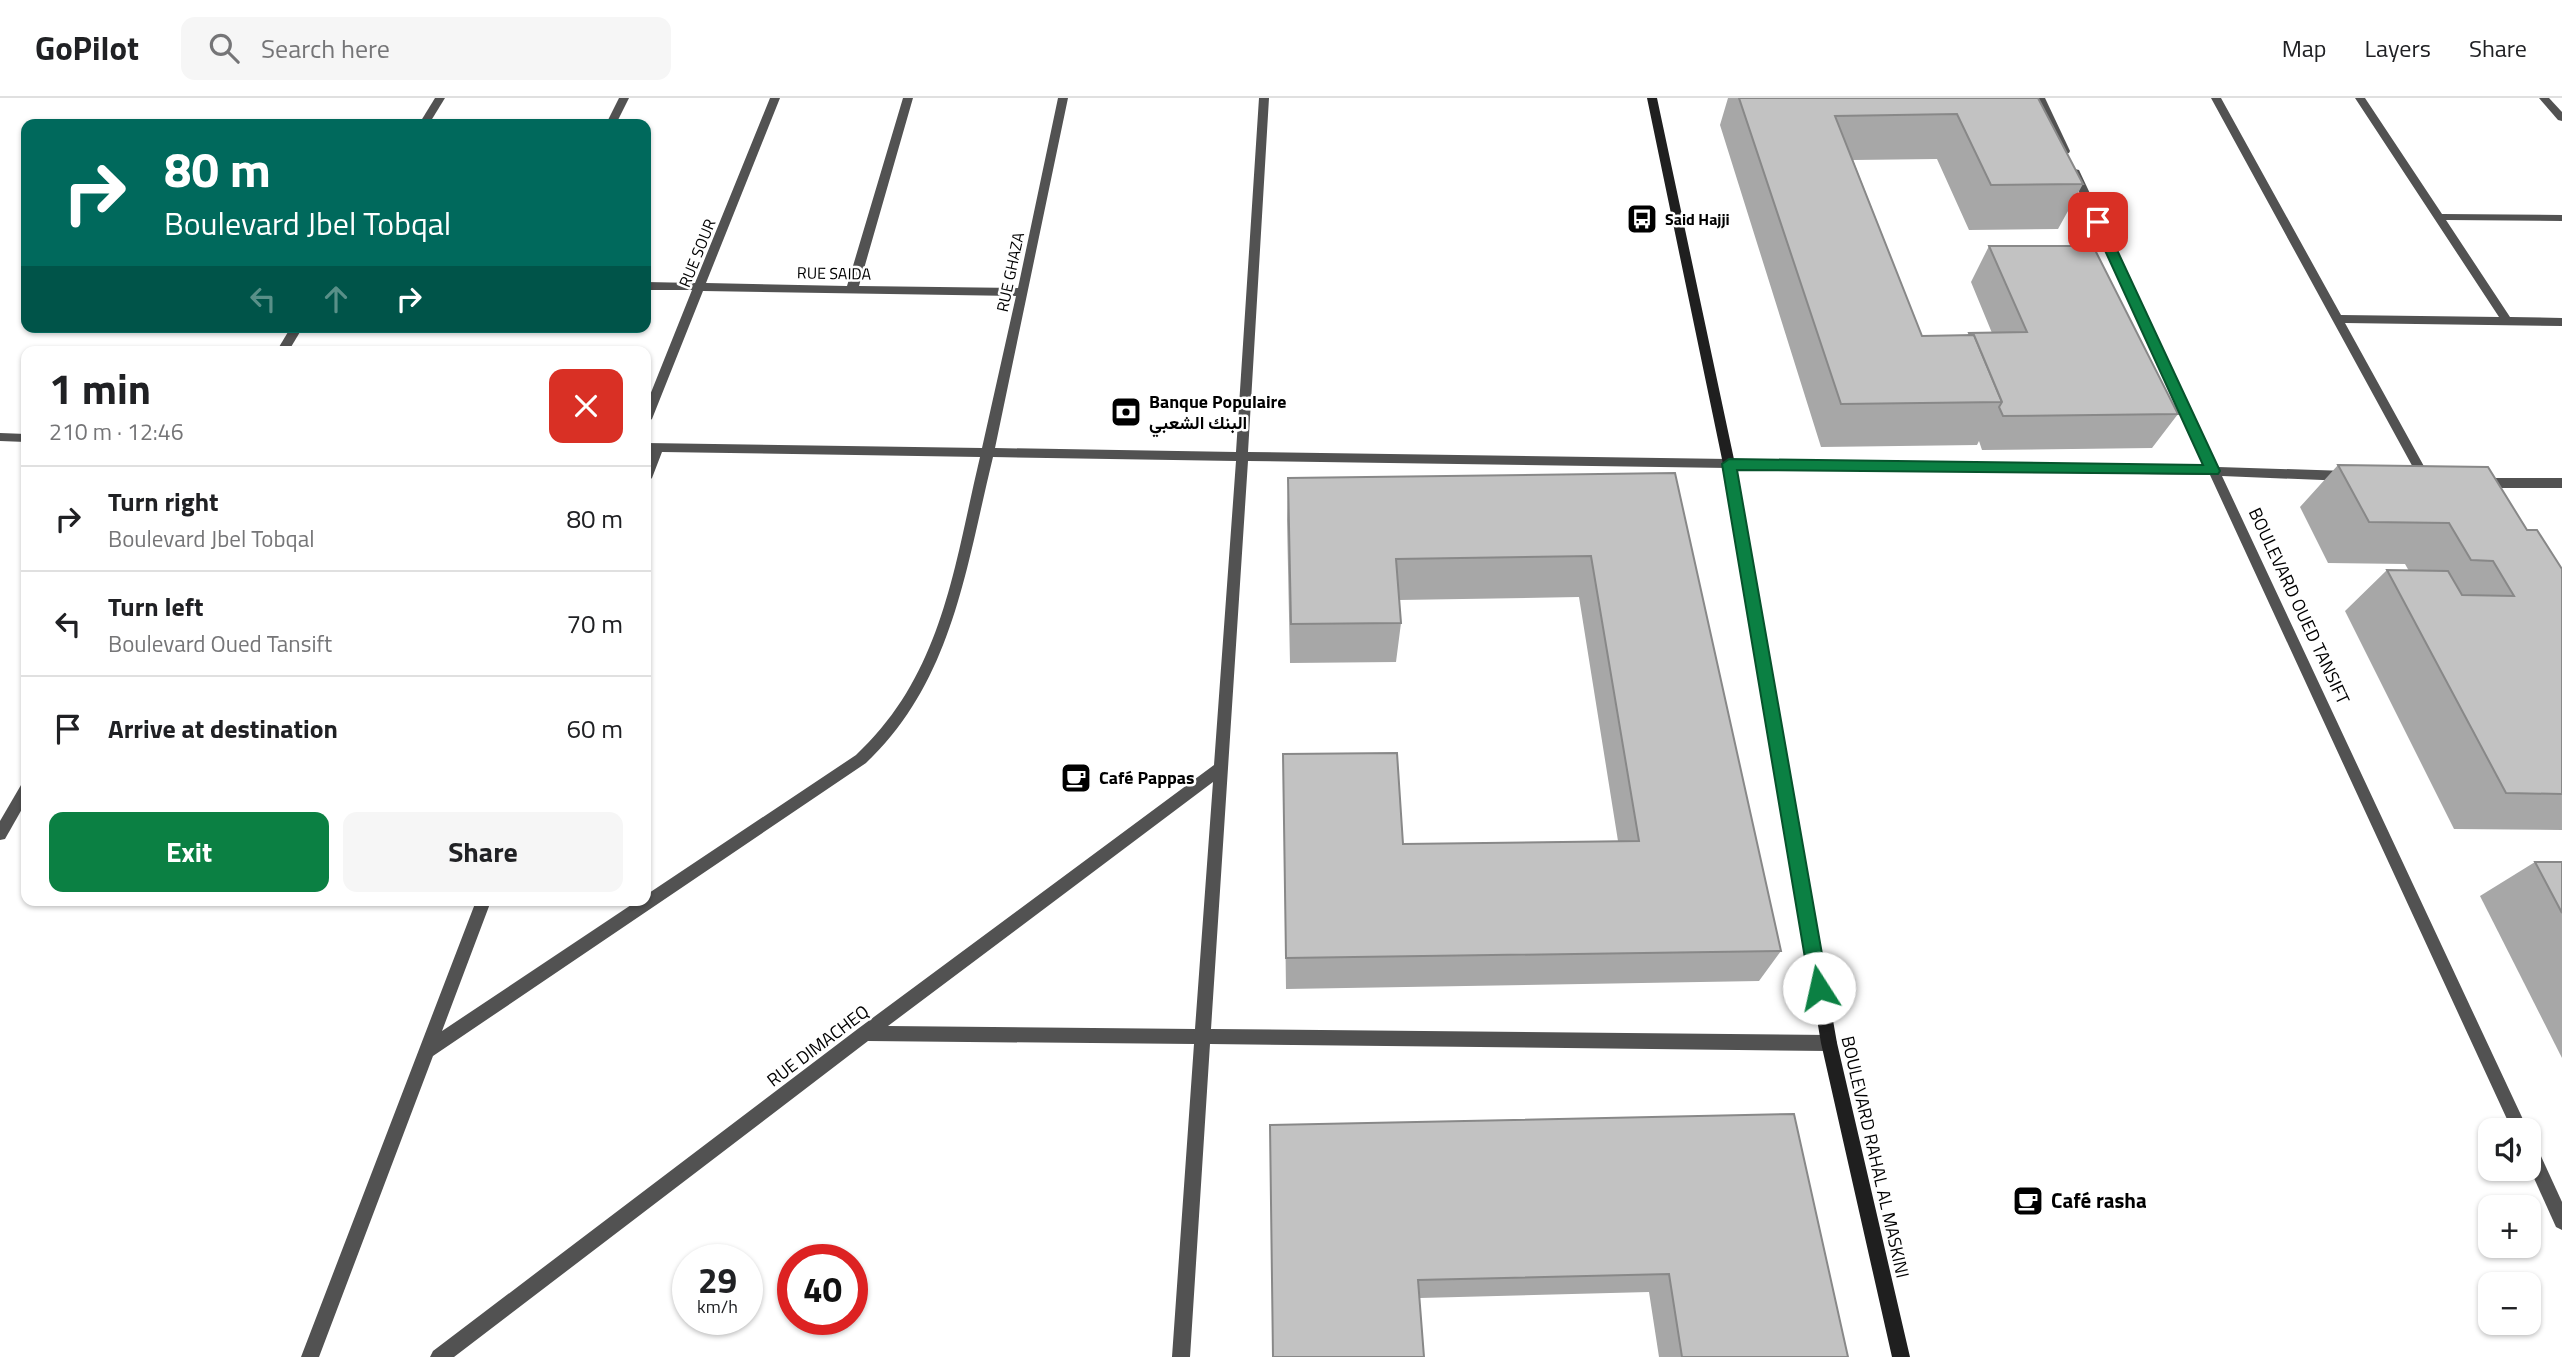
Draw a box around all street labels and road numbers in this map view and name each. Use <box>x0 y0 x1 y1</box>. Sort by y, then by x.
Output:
street label: RUE SOUR <box>672 215 722 291</box>
street label: RUE GHAZA <box>990 230 1030 314</box>
street label: RUE SAIDA <box>797 260 872 286</box>
street label: BOULEVARD OUED TANSIFT <box>2242 503 2357 709</box>
street label: RUE DIMACHEQ <box>761 998 875 1093</box>
street label: BOULEVARD RAHAL AL MASKINI <box>1834 1033 1917 1281</box>

